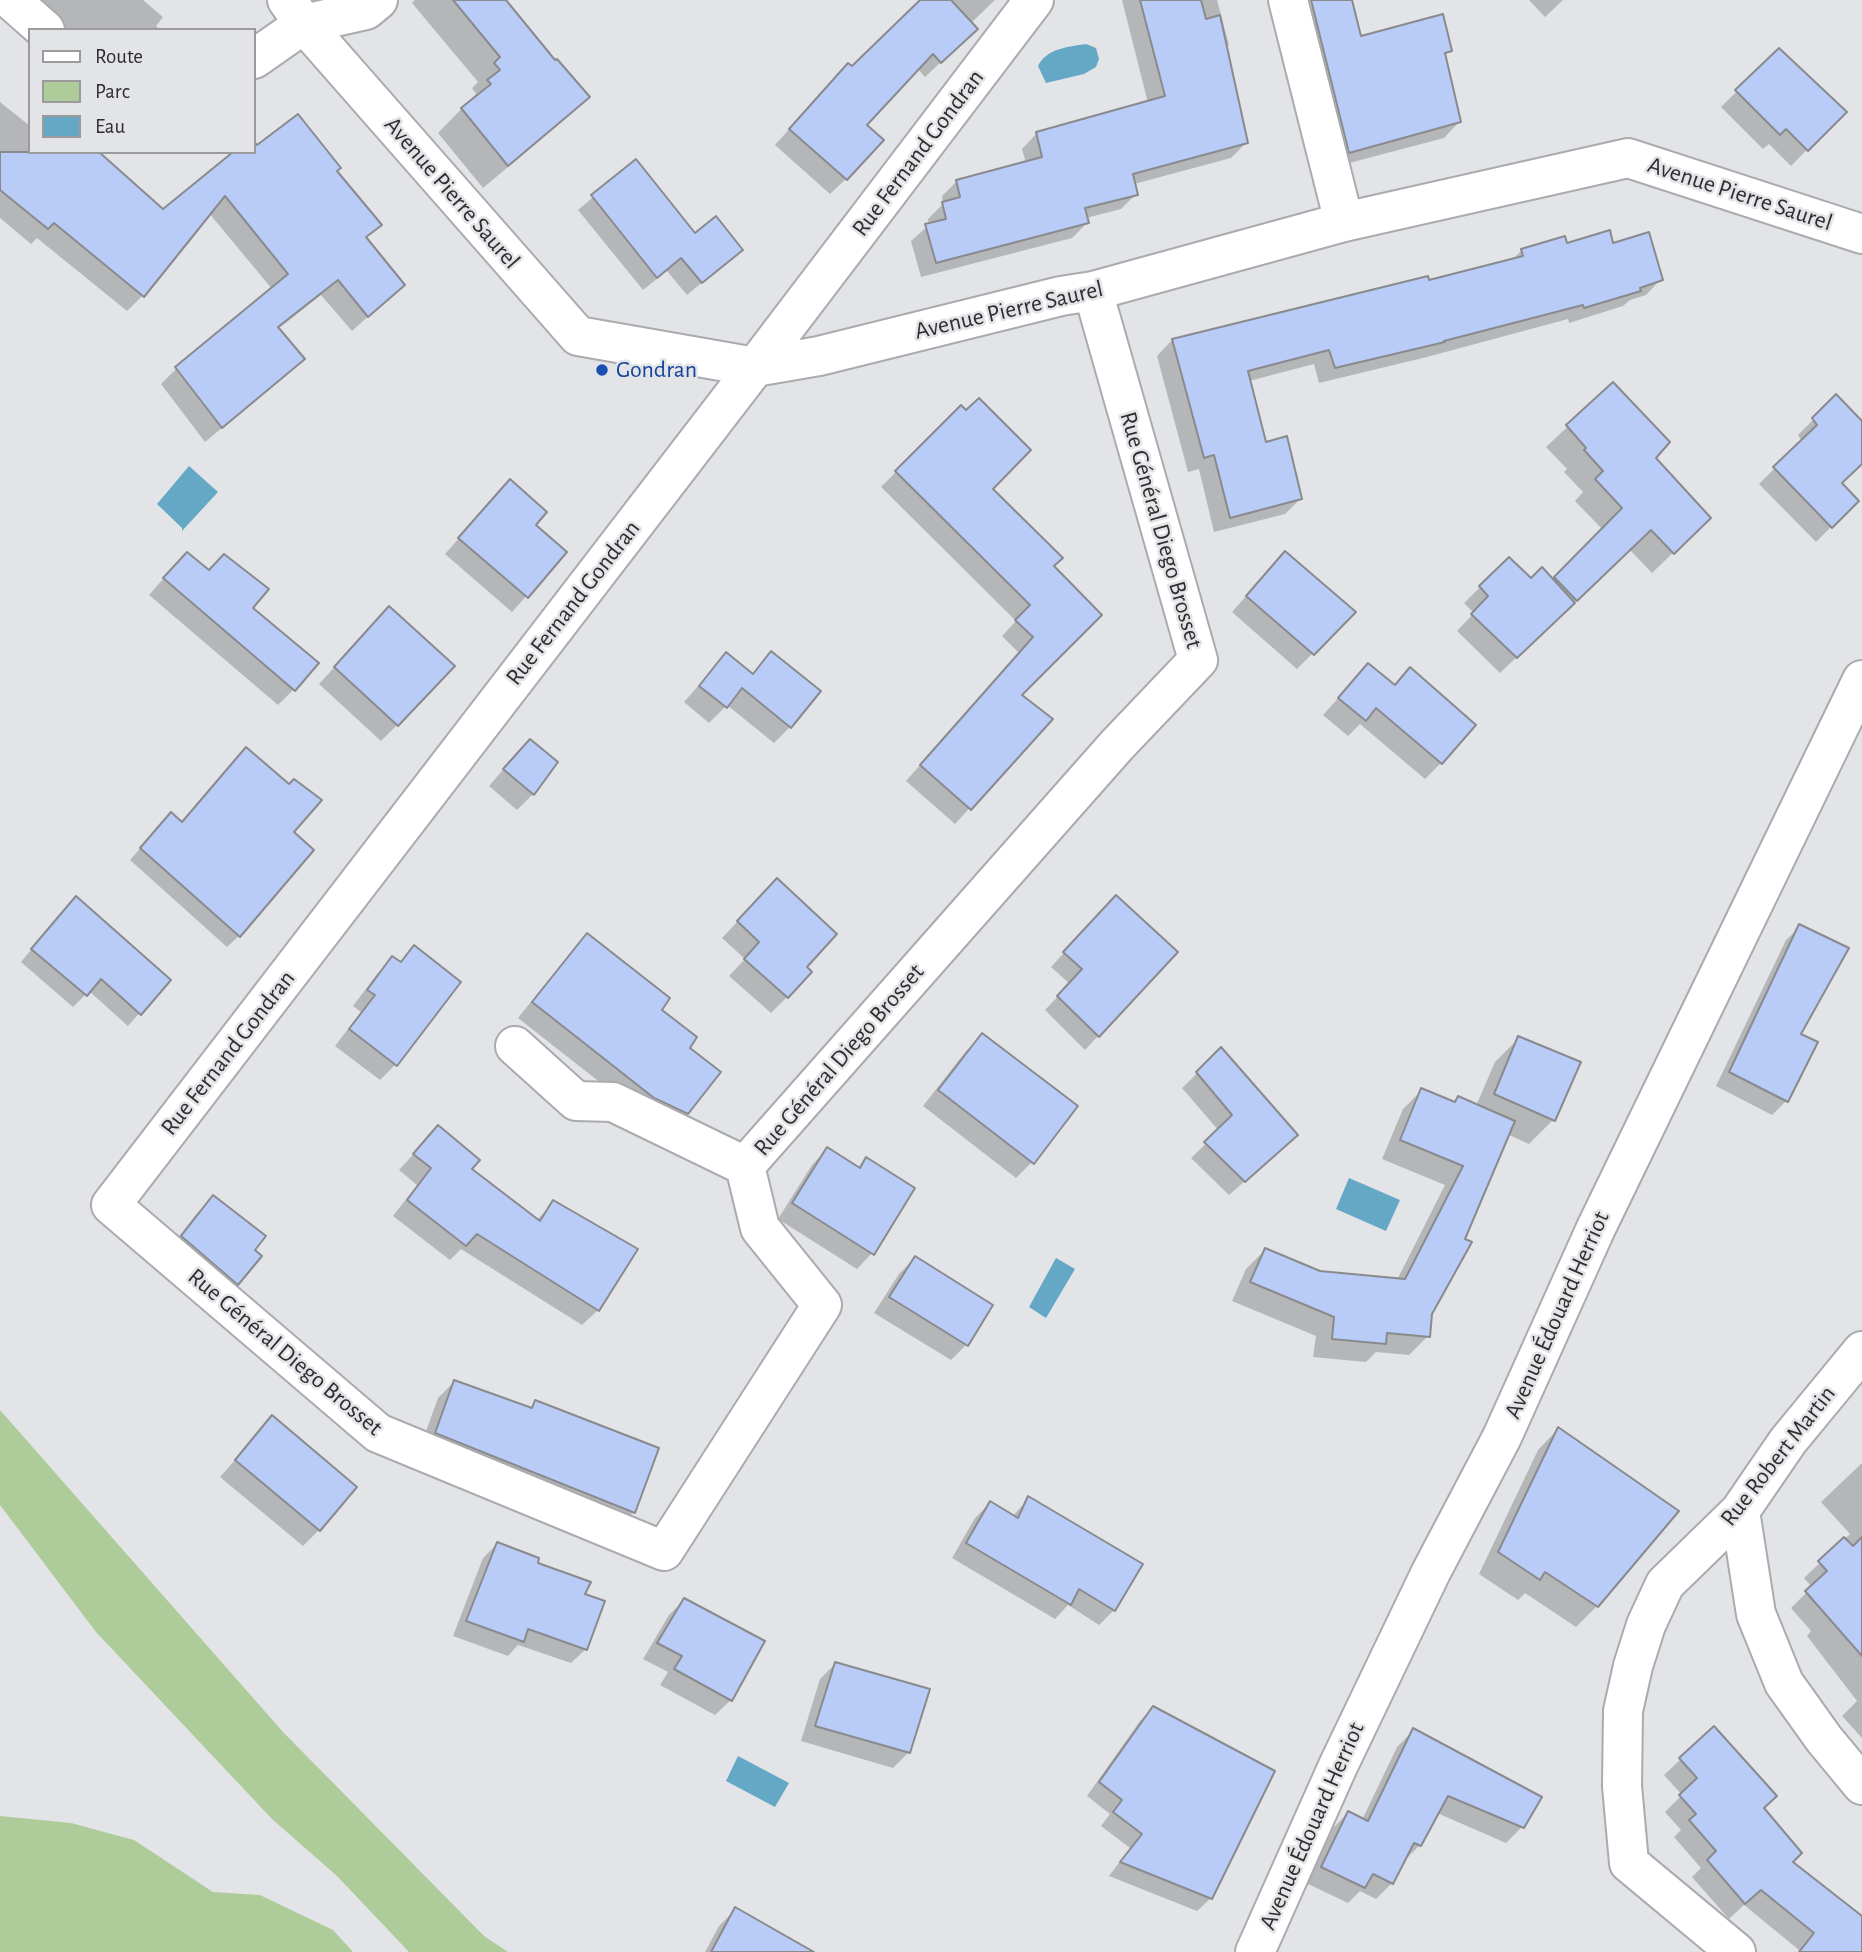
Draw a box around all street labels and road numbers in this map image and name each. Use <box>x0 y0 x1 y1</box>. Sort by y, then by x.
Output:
street label: Rue Fernand Gondran <box>846 64 990 242</box>
street label: Avenue Pierre Saurel <box>378 111 526 275</box>
street label: Avenue Pierre Saurel <box>1644 151 1836 237</box>
street label: Avenue Pierre Saurel <box>912 274 1106 346</box>
street label: Rue Général Diego Brosset <box>1113 408 1209 652</box>
street label: Rue Fernand Gondran <box>500 515 646 691</box>
street label: Rue Général Diego Brosset <box>748 958 930 1162</box>
street label: Rue Fernand Gondran <box>155 965 301 1141</box>
street label: Avenue Édouard Herriot <box>1498 1207 1616 1423</box>
street label: Rue Général Diego Brosset <box>182 1262 388 1442</box>
street label: Rue Robert Martin <box>1714 1380 1842 1532</box>
street label: Avenue Édouard Herriot <box>1253 1718 1371 1934</box>

